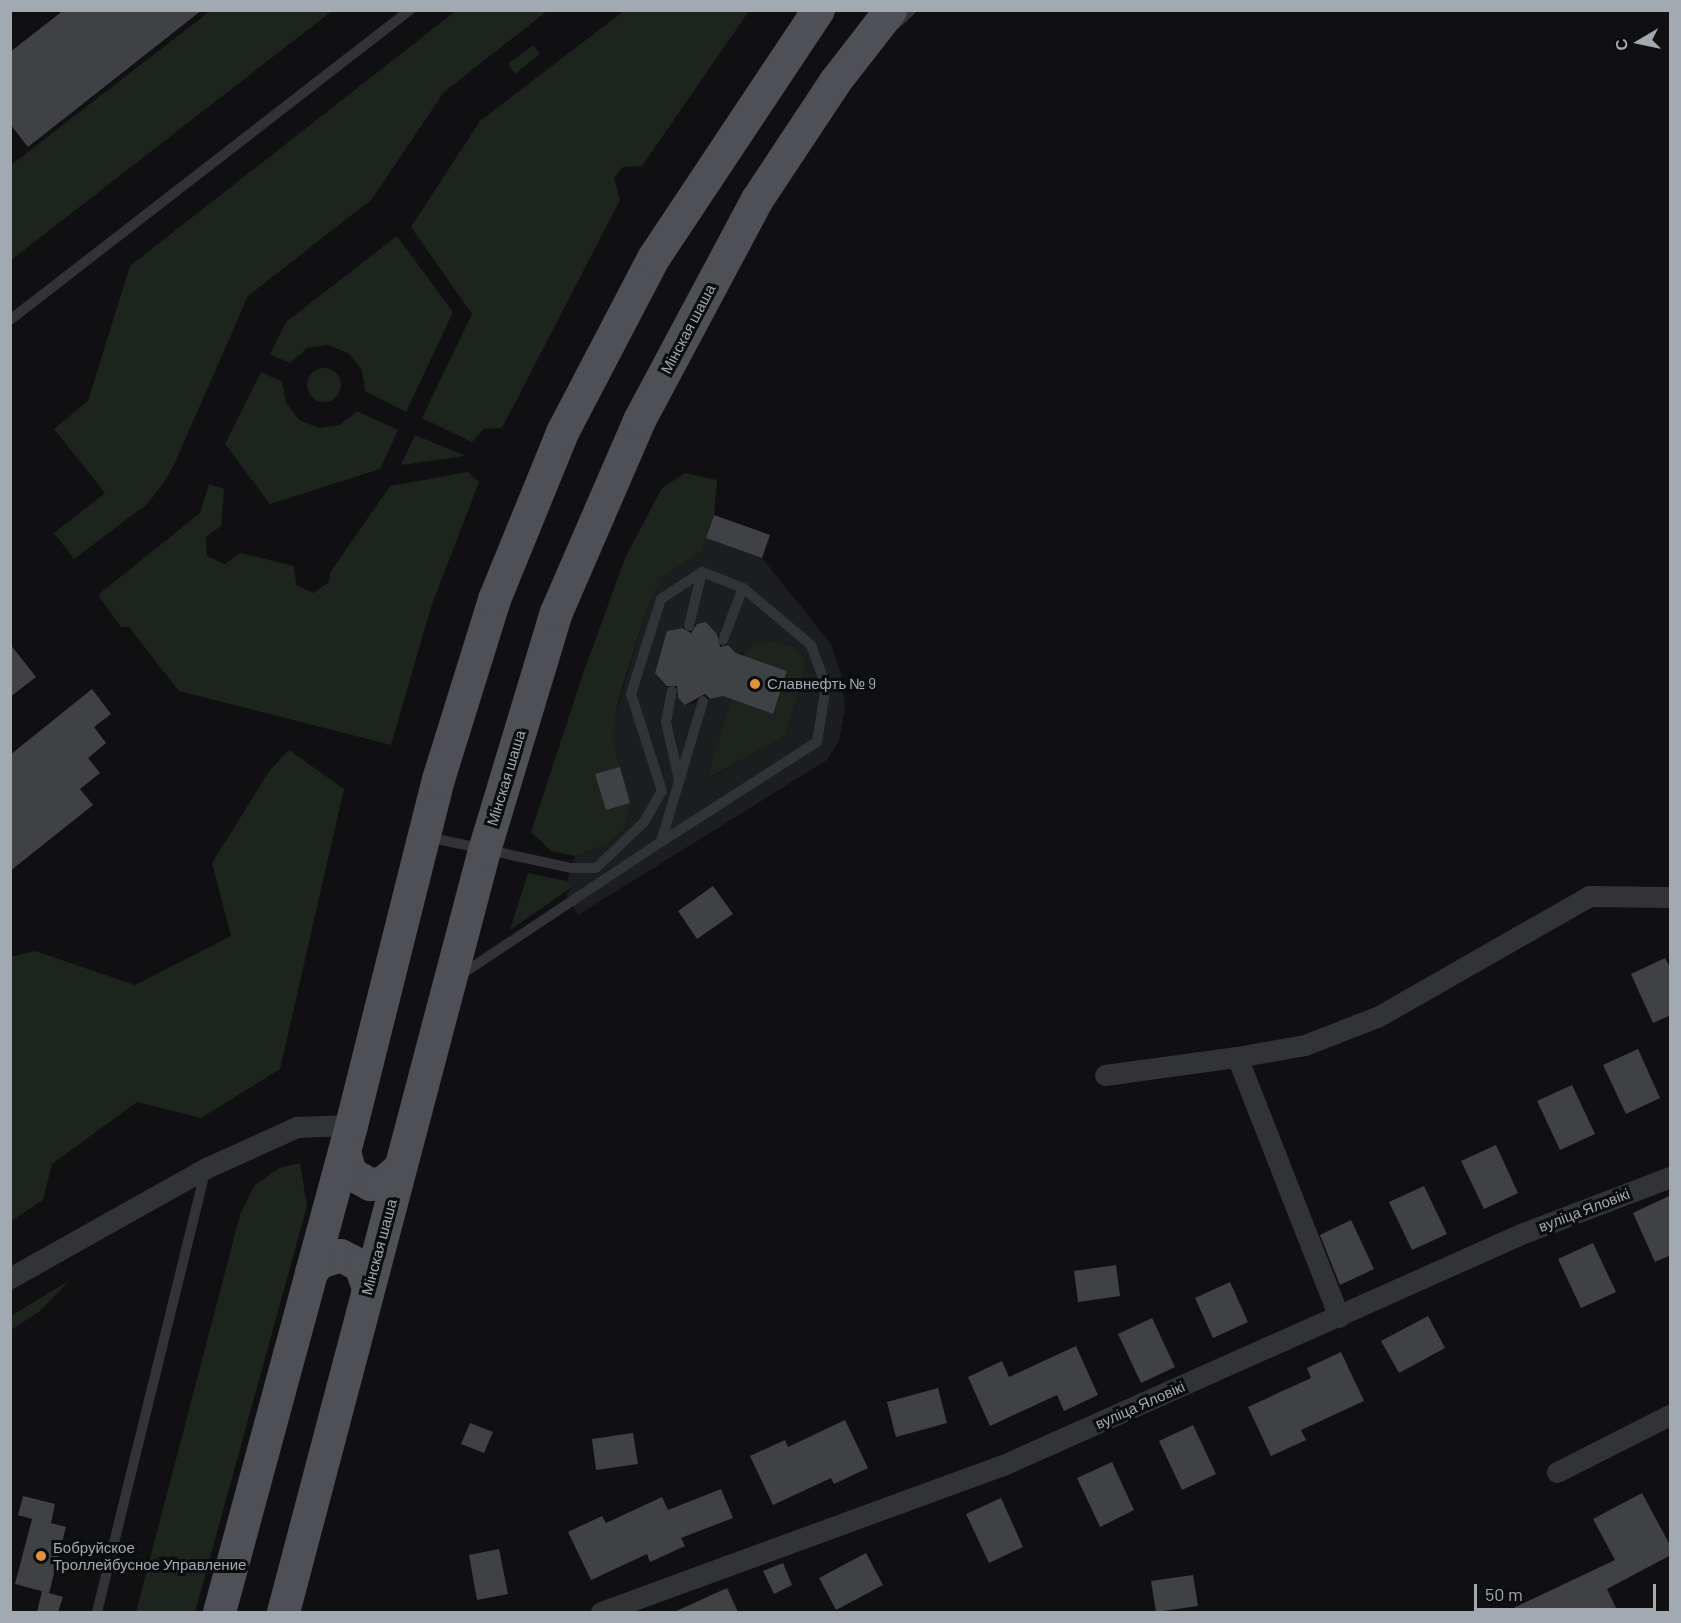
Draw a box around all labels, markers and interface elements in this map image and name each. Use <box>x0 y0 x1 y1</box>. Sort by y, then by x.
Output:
north arrow <box>1609 12 1669 72</box>
text: С <box>1610 38 1631 52</box>
street label: Мінская шаша <box>657 281 719 377</box>
place label: Славнефть № 9 <box>767 675 876 693</box>
marker: Славнефть № 9 <box>748 677 762 691</box>
street label: Мінская шаша <box>483 728 529 828</box>
street label: вуліца Яловікі <box>1536 1184 1632 1236</box>
street label: Мінская шаша <box>358 1197 400 1297</box>
street label: вуліца Яловікі <box>1092 1377 1188 1433</box>
place label: Бобруйское Троллейбусное Управление <box>53 1538 246 1573</box>
marker: Бобруйское Троллейбусное Управление <box>34 1549 48 1563</box>
scale bar <box>1477 1572 1658 1610</box>
text: 50 m <box>1485 1583 1523 1605</box>

